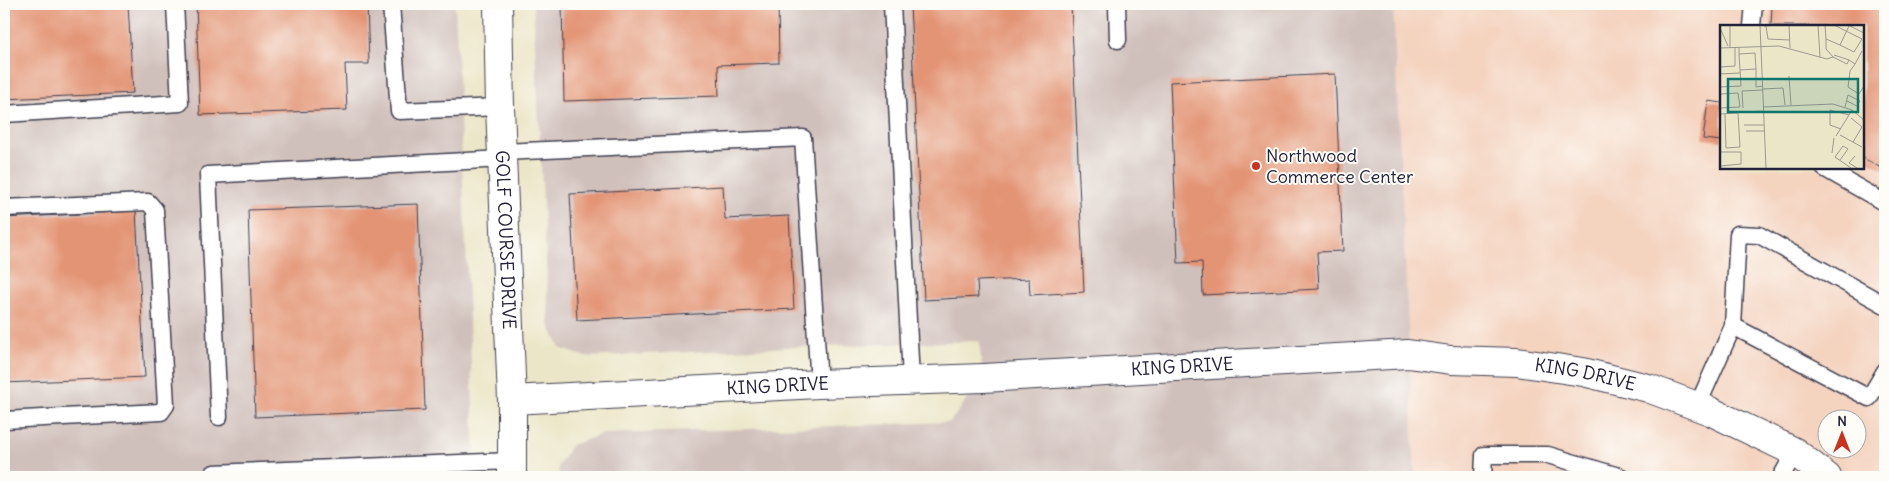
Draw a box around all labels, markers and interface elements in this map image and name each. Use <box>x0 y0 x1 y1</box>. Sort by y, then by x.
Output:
inset map <box>1720 25 1864 169</box>
place label: Northwood Commerce Center <box>1266 144 1414 188</box>
street label: GOLF COURSE DRIVE <box>491 150 521 330</box>
marker: Northwood Commerce Center <box>1250 160 1262 172</box>
street label: KING DRIVE <box>1130 352 1234 381</box>
street label: KING DRIVE <box>1533 353 1638 396</box>
street label: KING DRIVE <box>726 372 829 400</box>
north arrow <box>1816 408 1866 458</box>
text: N <box>1837 412 1847 430</box>

